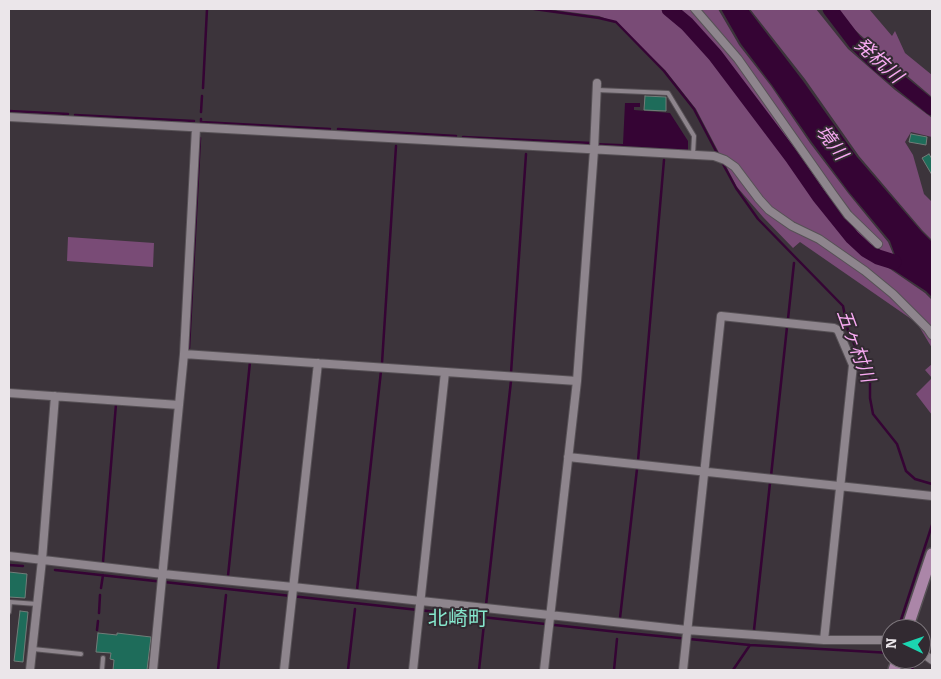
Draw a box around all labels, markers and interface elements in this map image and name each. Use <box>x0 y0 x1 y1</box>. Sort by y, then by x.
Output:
water label: 発杭川 <box>849 33 907 89</box>
water label: 境川 <box>810 121 852 165</box>
water label: 五ヶ村川 <box>831 306 879 386</box>
district label: 北崎町 <box>428 607 488 631</box>
north arrow <box>881 619 931 669</box>
text: N <box>883 637 900 649</box>

